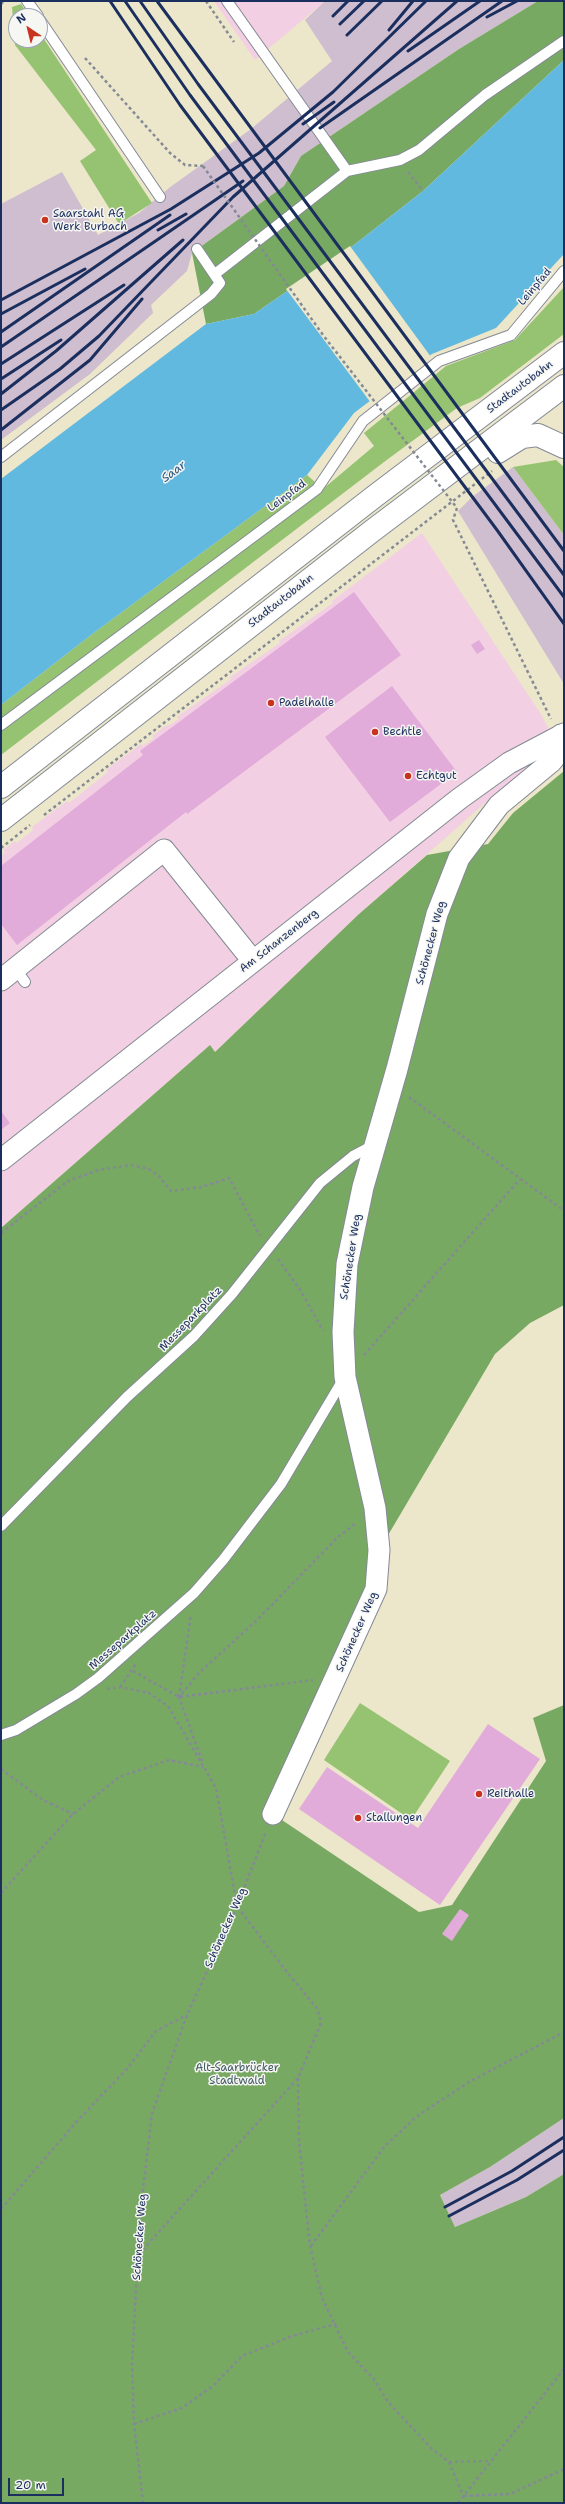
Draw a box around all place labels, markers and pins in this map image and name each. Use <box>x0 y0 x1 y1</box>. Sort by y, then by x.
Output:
place label: Saarstahl AG Werk Burbach <box>53 207 127 233</box>
marker: Saarstahl AG Werk Burbach <box>40 215 50 225</box>
place label: Padelhalle <box>279 696 334 710</box>
marker: Padelhalle <box>266 698 276 708</box>
place label: Bechtle <box>383 725 422 739</box>
marker: Bechtle <box>370 727 380 737</box>
place label: Echtgut <box>416 769 457 783</box>
marker: Echtgut <box>403 771 413 781</box>
place label: Reithalle <box>487 1787 534 1801</box>
marker: Reithalle <box>474 1789 484 1799</box>
place label: Stallungen <box>366 1811 422 1825</box>
marker: Stallungen <box>353 1813 363 1823</box>

